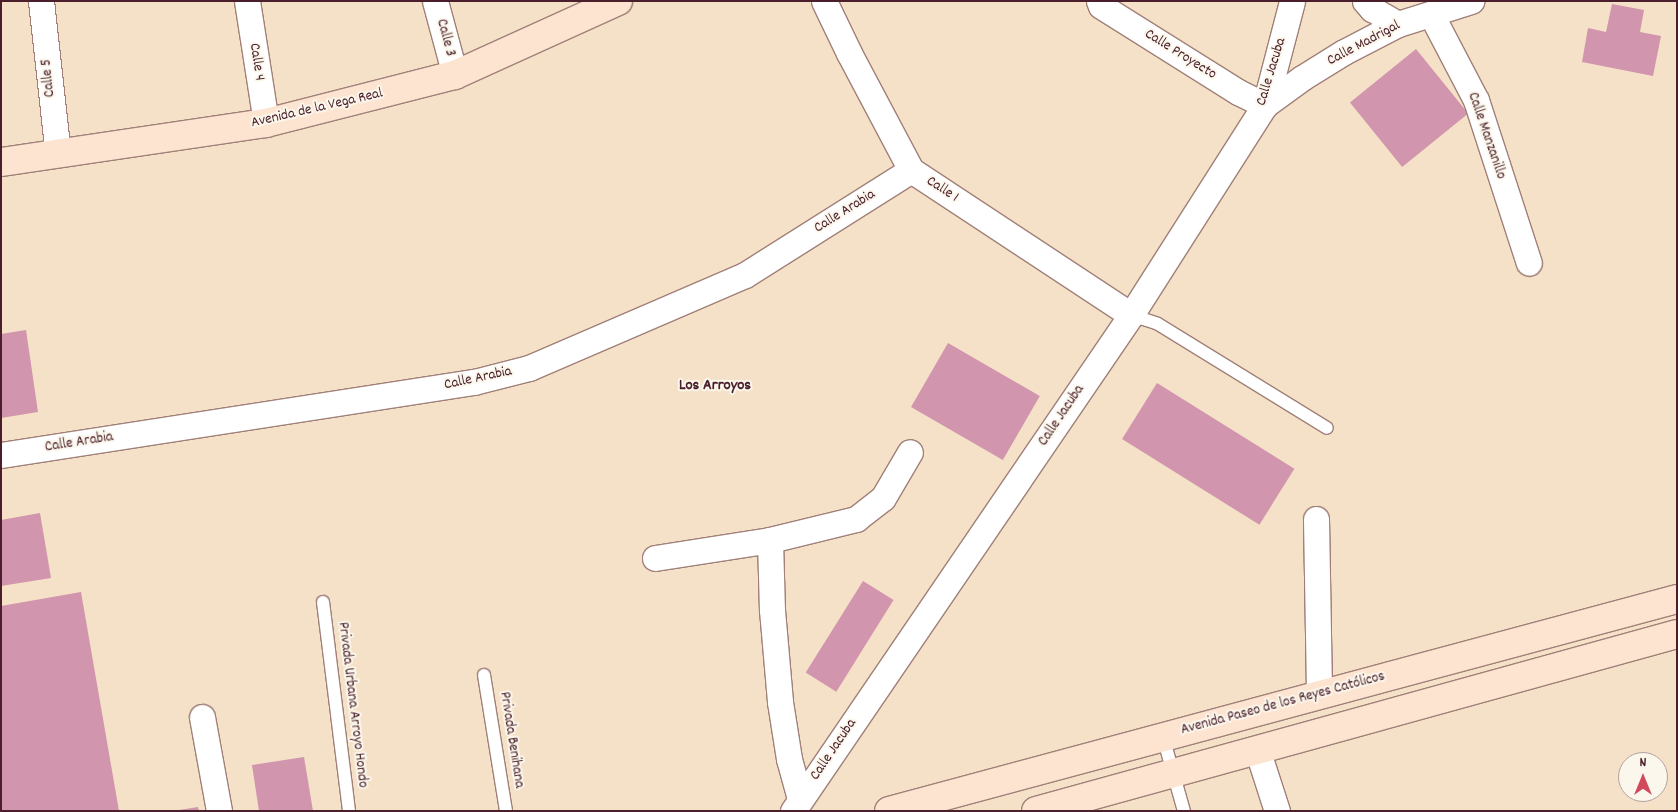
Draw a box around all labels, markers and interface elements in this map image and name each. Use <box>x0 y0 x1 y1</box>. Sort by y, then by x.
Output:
street label: Calle 3 <box>431 17 459 59</box>
street label: Calle Madrigal <box>1324 17 1404 71</box>
street label: Calle Proyecto <box>1141 26 1219 84</box>
street label: Calle Jacuba <box>1253 36 1291 108</box>
street label: Calle 4 <box>244 42 268 82</box>
street label: Calle 5 <box>38 58 60 98</box>
street label: Avenida de la Vega Real <box>249 85 385 133</box>
street label: Calle Manzanillo <box>1463 90 1509 182</box>
street label: Calle 1 <box>922 173 962 207</box>
street label: Calle Arabia <box>811 186 879 238</box>
street label: Calle Arabia <box>443 363 513 395</box>
district label: Los Arroyos <box>679 376 751 396</box>
street label: Calle Jacuba <box>1035 382 1089 450</box>
street label: Calle Arabia <box>44 429 114 457</box>
street label: Privada Urbana Arroyo Hondo <box>333 621 371 789</box>
street label: Avenida Paseo de los Reyes Católicos <box>1179 668 1387 740</box>
street label: Privada Benihana <box>495 691 527 789</box>
street label: Calle Jacuba <box>807 716 861 784</box>
north arrow <box>1618 752 1668 802</box>
text: N <box>1640 753 1646 773</box>

